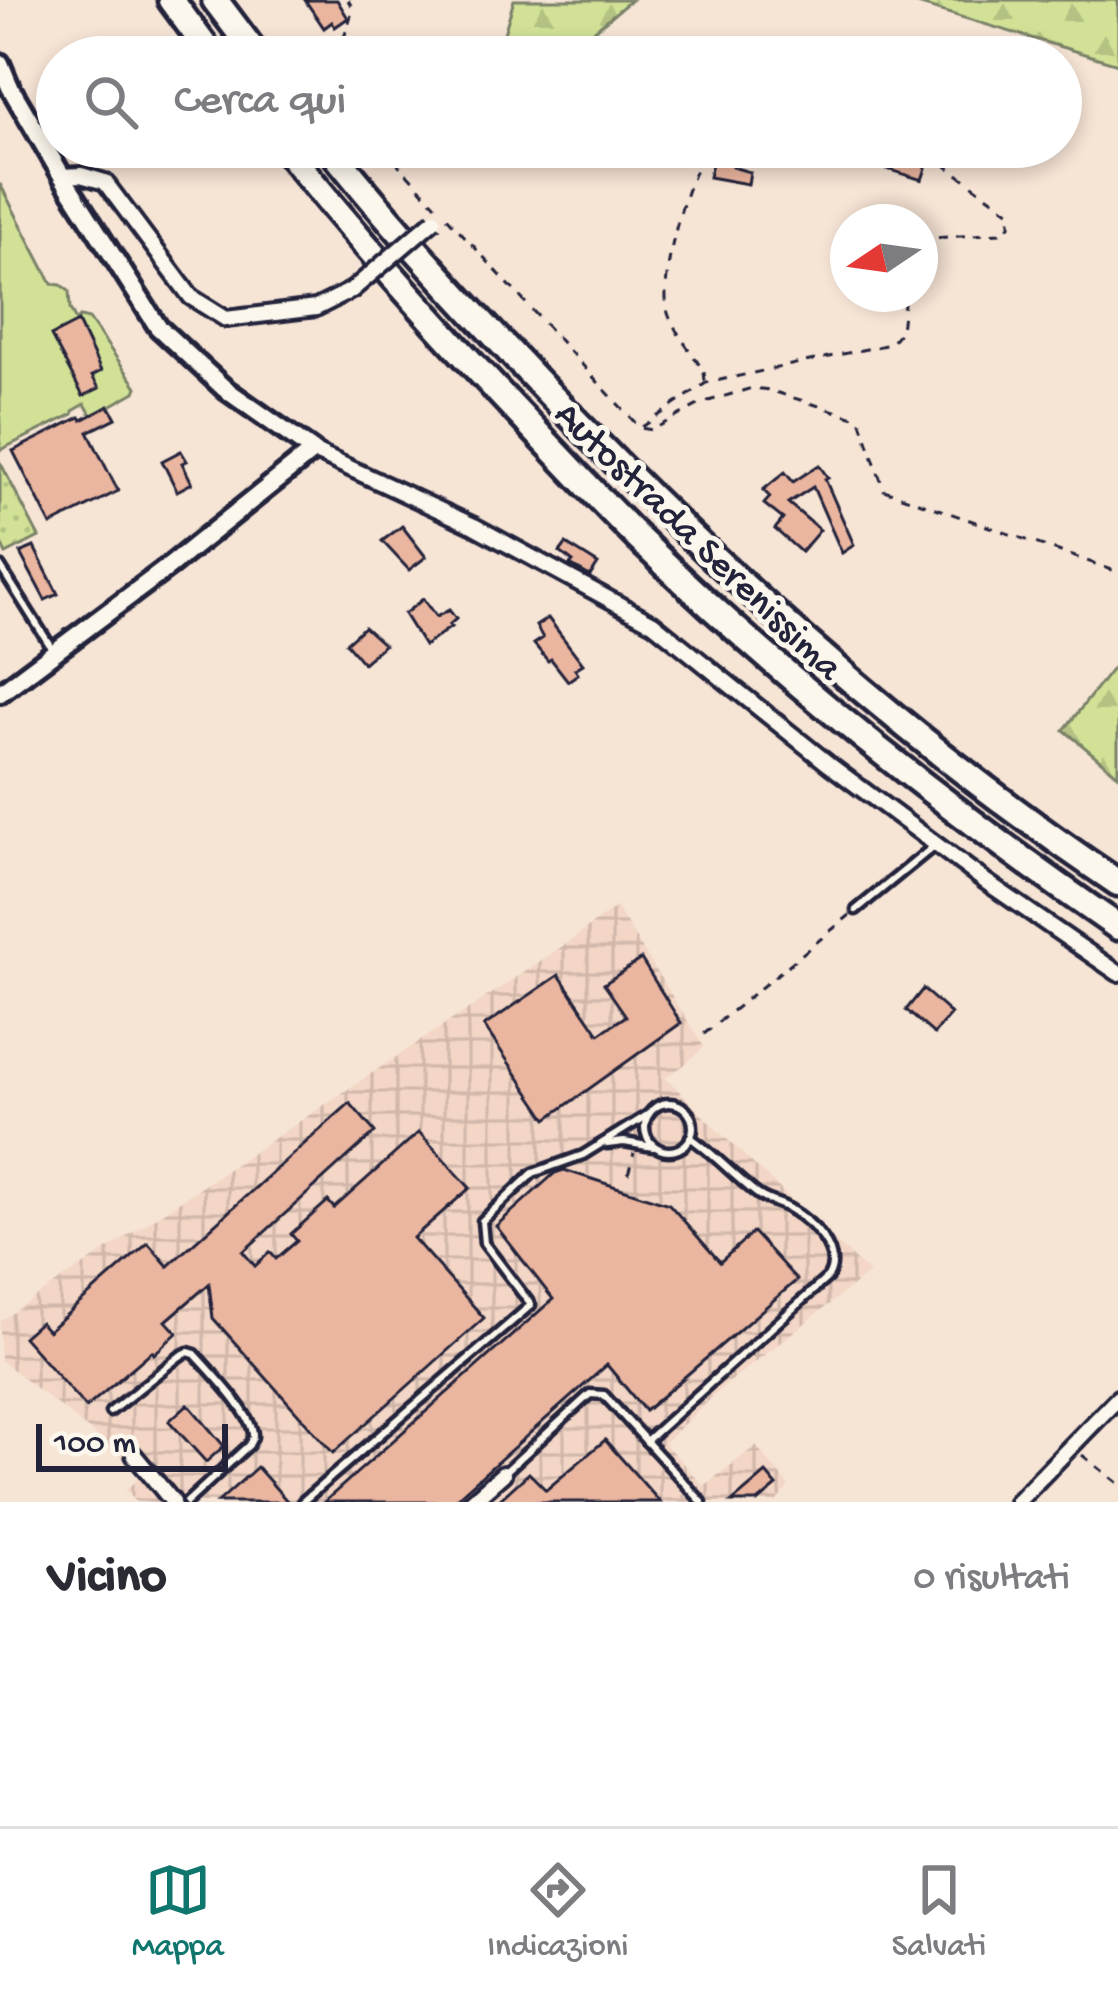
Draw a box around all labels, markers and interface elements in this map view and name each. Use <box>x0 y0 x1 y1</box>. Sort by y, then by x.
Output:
search box <box>36 36 1082 168</box>
icon: search <box>78 69 144 135</box>
text: Cerca qui <box>174 76 346 129</box>
north arrow <box>830 204 938 312</box>
street label: Autostrada Serenissima <box>543 394 851 693</box>
scale bar <box>36 1418 228 1471</box>
text: 100 m <box>54 1426 136 1464</box>
text: Vicino <box>48 1550 167 1610</box>
text: 0 risultati <box>913 1557 1070 1603</box>
tab: Mappa <box>132 1857 224 1967</box>
tab: Indicazioni <box>487 1857 628 1967</box>
tab: Salvati <box>892 1857 986 1967</box>

